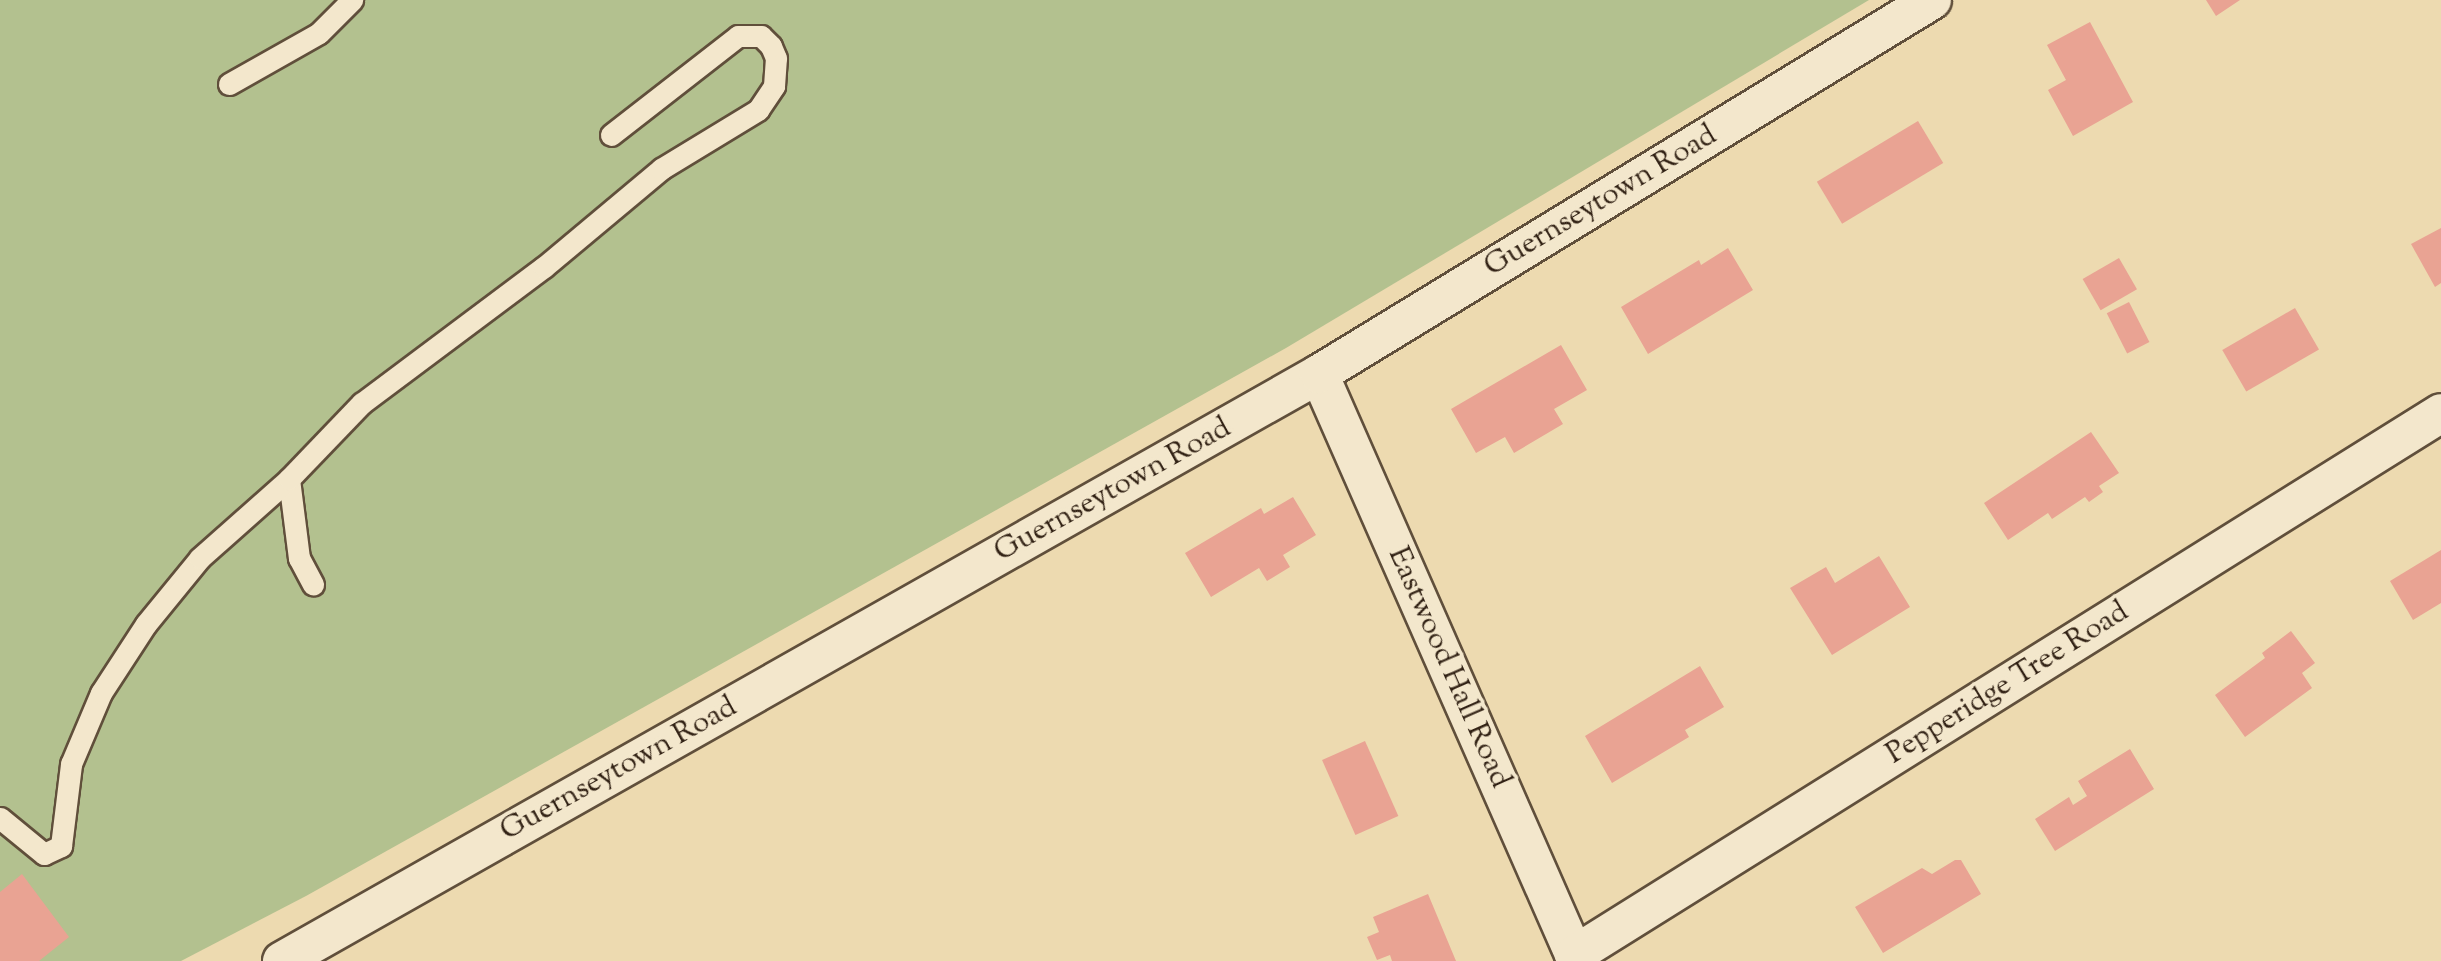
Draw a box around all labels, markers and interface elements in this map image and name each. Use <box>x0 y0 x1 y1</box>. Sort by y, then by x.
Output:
street label: Guernseytown Road <box>1478 118 1724 286</box>
street label: Guernseytown Road <box>988 411 1238 571</box>
street label: Eastwood Hall Road <box>1379 542 1517 794</box>
street label: Pepperidge Tree Road <box>1880 595 2136 773</box>
street label: Guernseytown Road <box>494 690 744 850</box>

